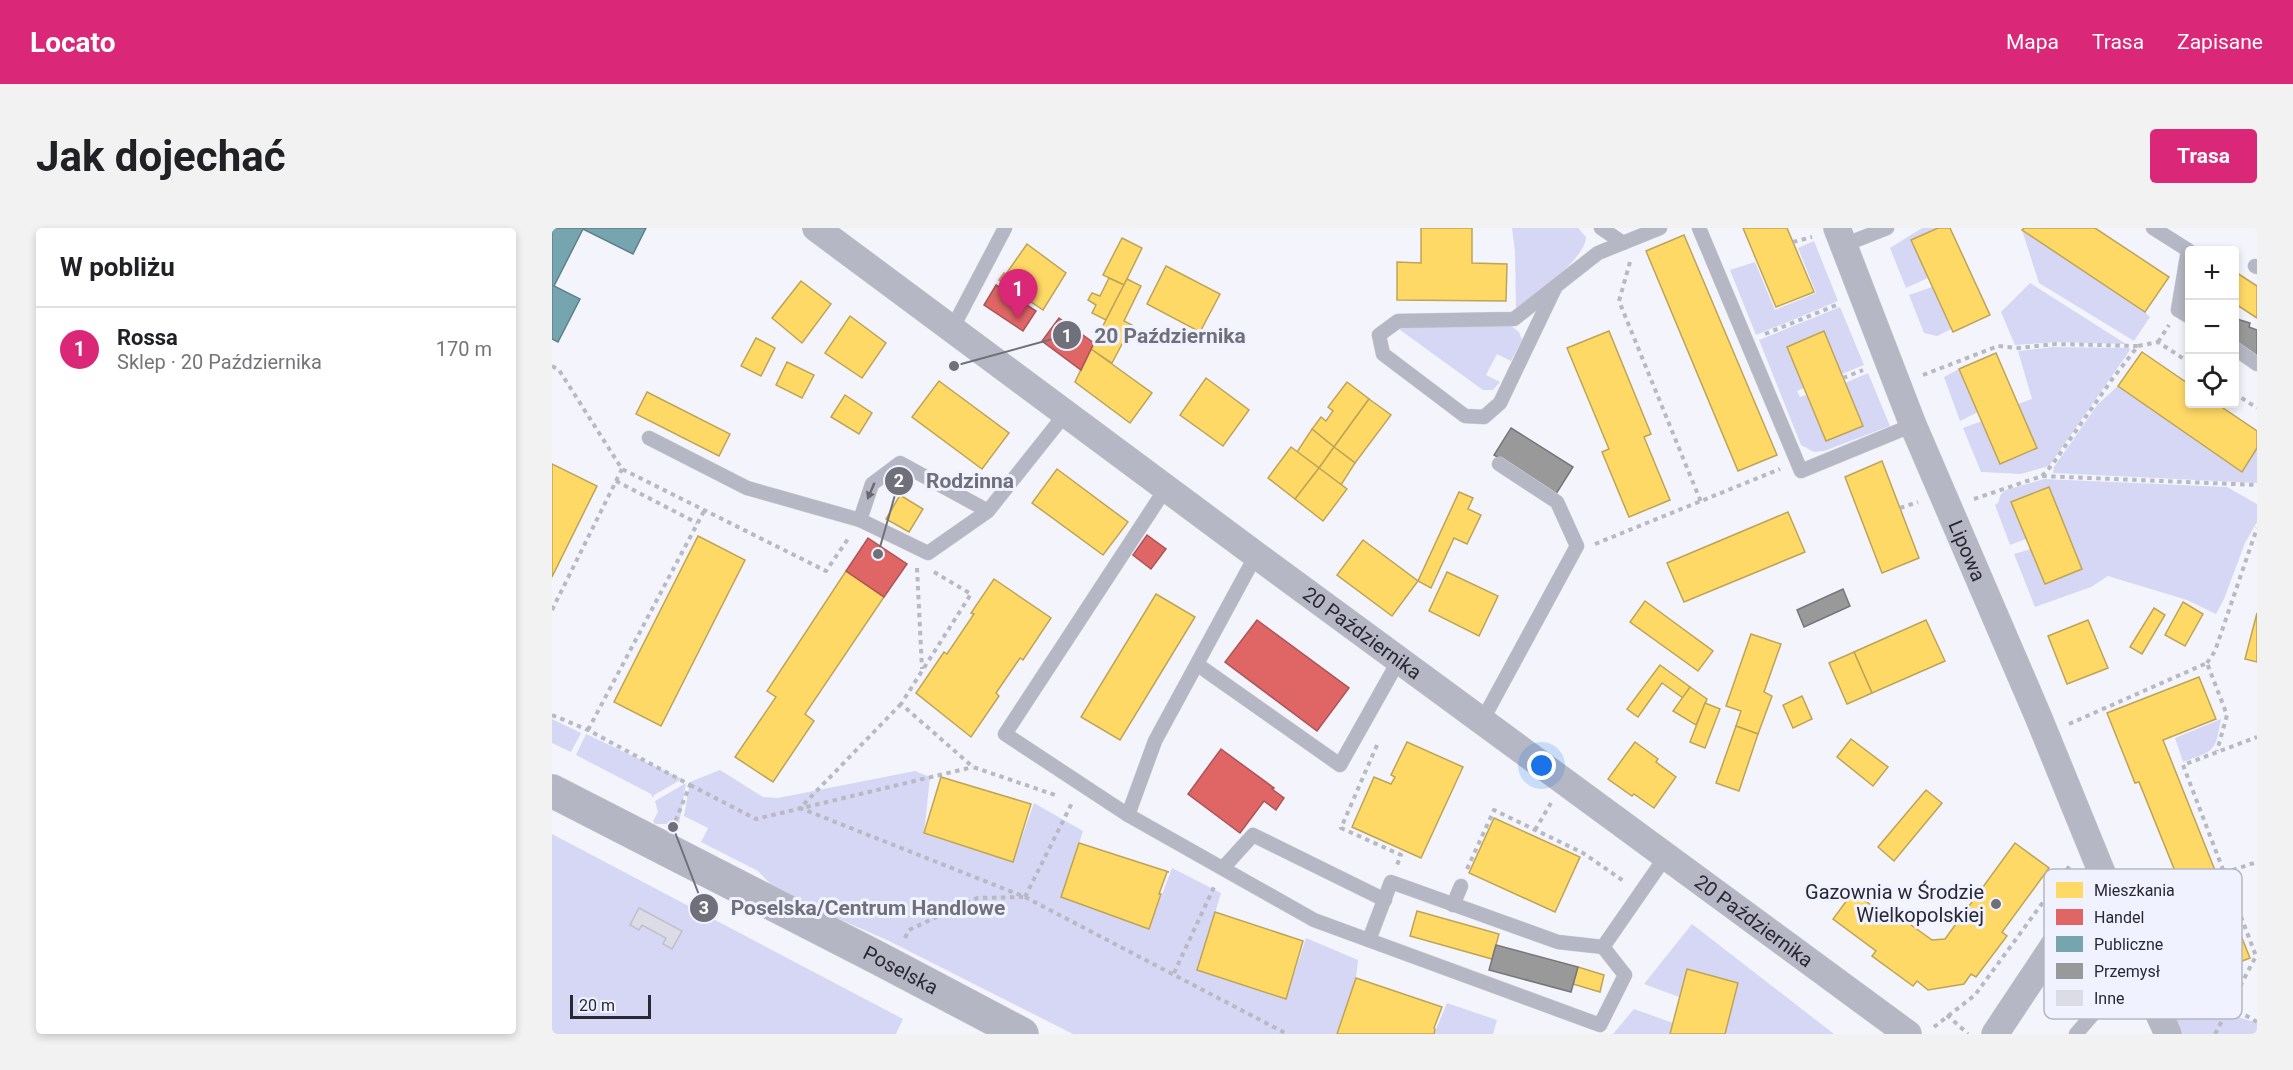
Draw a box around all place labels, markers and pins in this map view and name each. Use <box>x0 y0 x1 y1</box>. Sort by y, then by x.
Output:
pin: 1 <box>998 270 1038 319</box>
callout: 20 Października <box>1052 316 1257 355</box>
callout: Rodzinna <box>884 461 1026 500</box>
place label: Gazownia w Środzie Wielkopolskiej <box>1805 880 1984 927</box>
callout: Poselska/Centrum Handlowe <box>689 888 1017 927</box>
marker: Gazownia w Środzie Wielkopolskiej <box>1989 897 2003 911</box>

